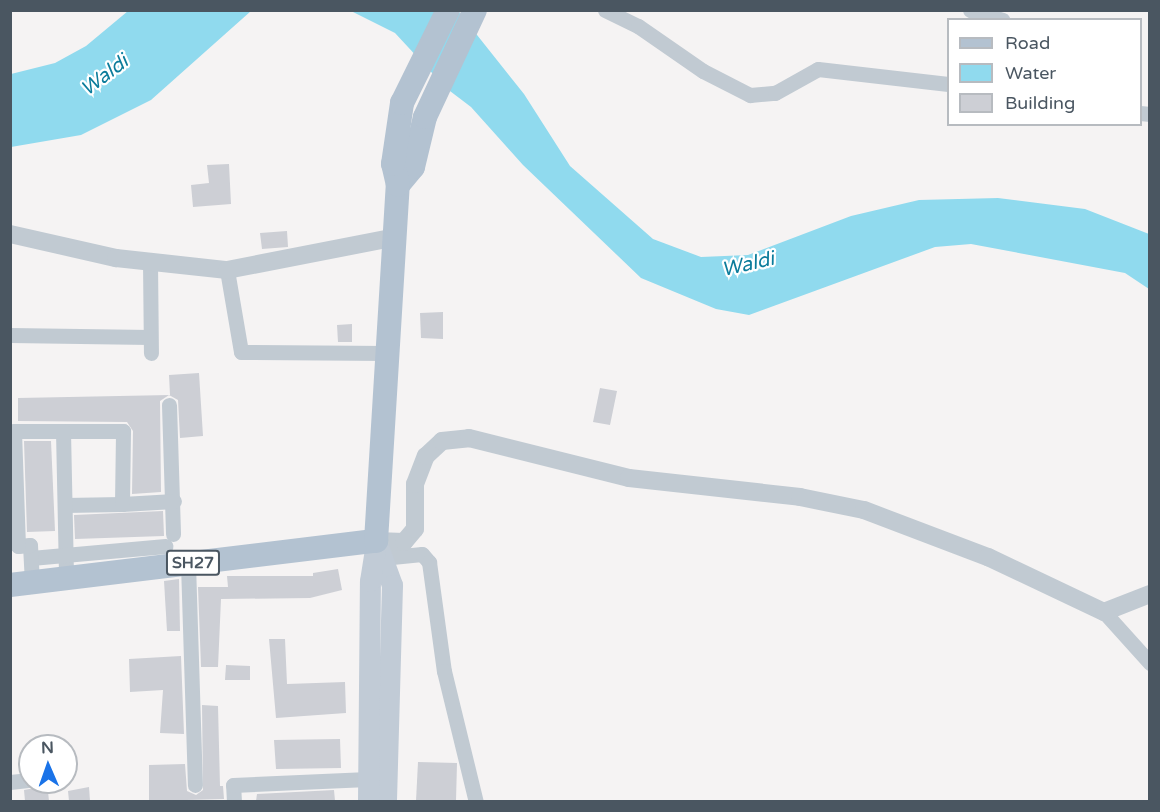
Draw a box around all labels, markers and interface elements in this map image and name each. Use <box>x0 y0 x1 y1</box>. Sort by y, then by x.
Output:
legend <box>947 18 1142 126</box>
text: Road <box>1005 32 1050 54</box>
water label: Waldi <box>77 50 133 102</box>
text: Water <box>1005 62 1056 84</box>
text: Building <box>1005 92 1075 114</box>
water label: Waldi <box>719 247 777 283</box>
road number: SH27 <box>164 550 222 576</box>
north arrow <box>18 734 78 794</box>
text: N <box>41 738 54 758</box>

